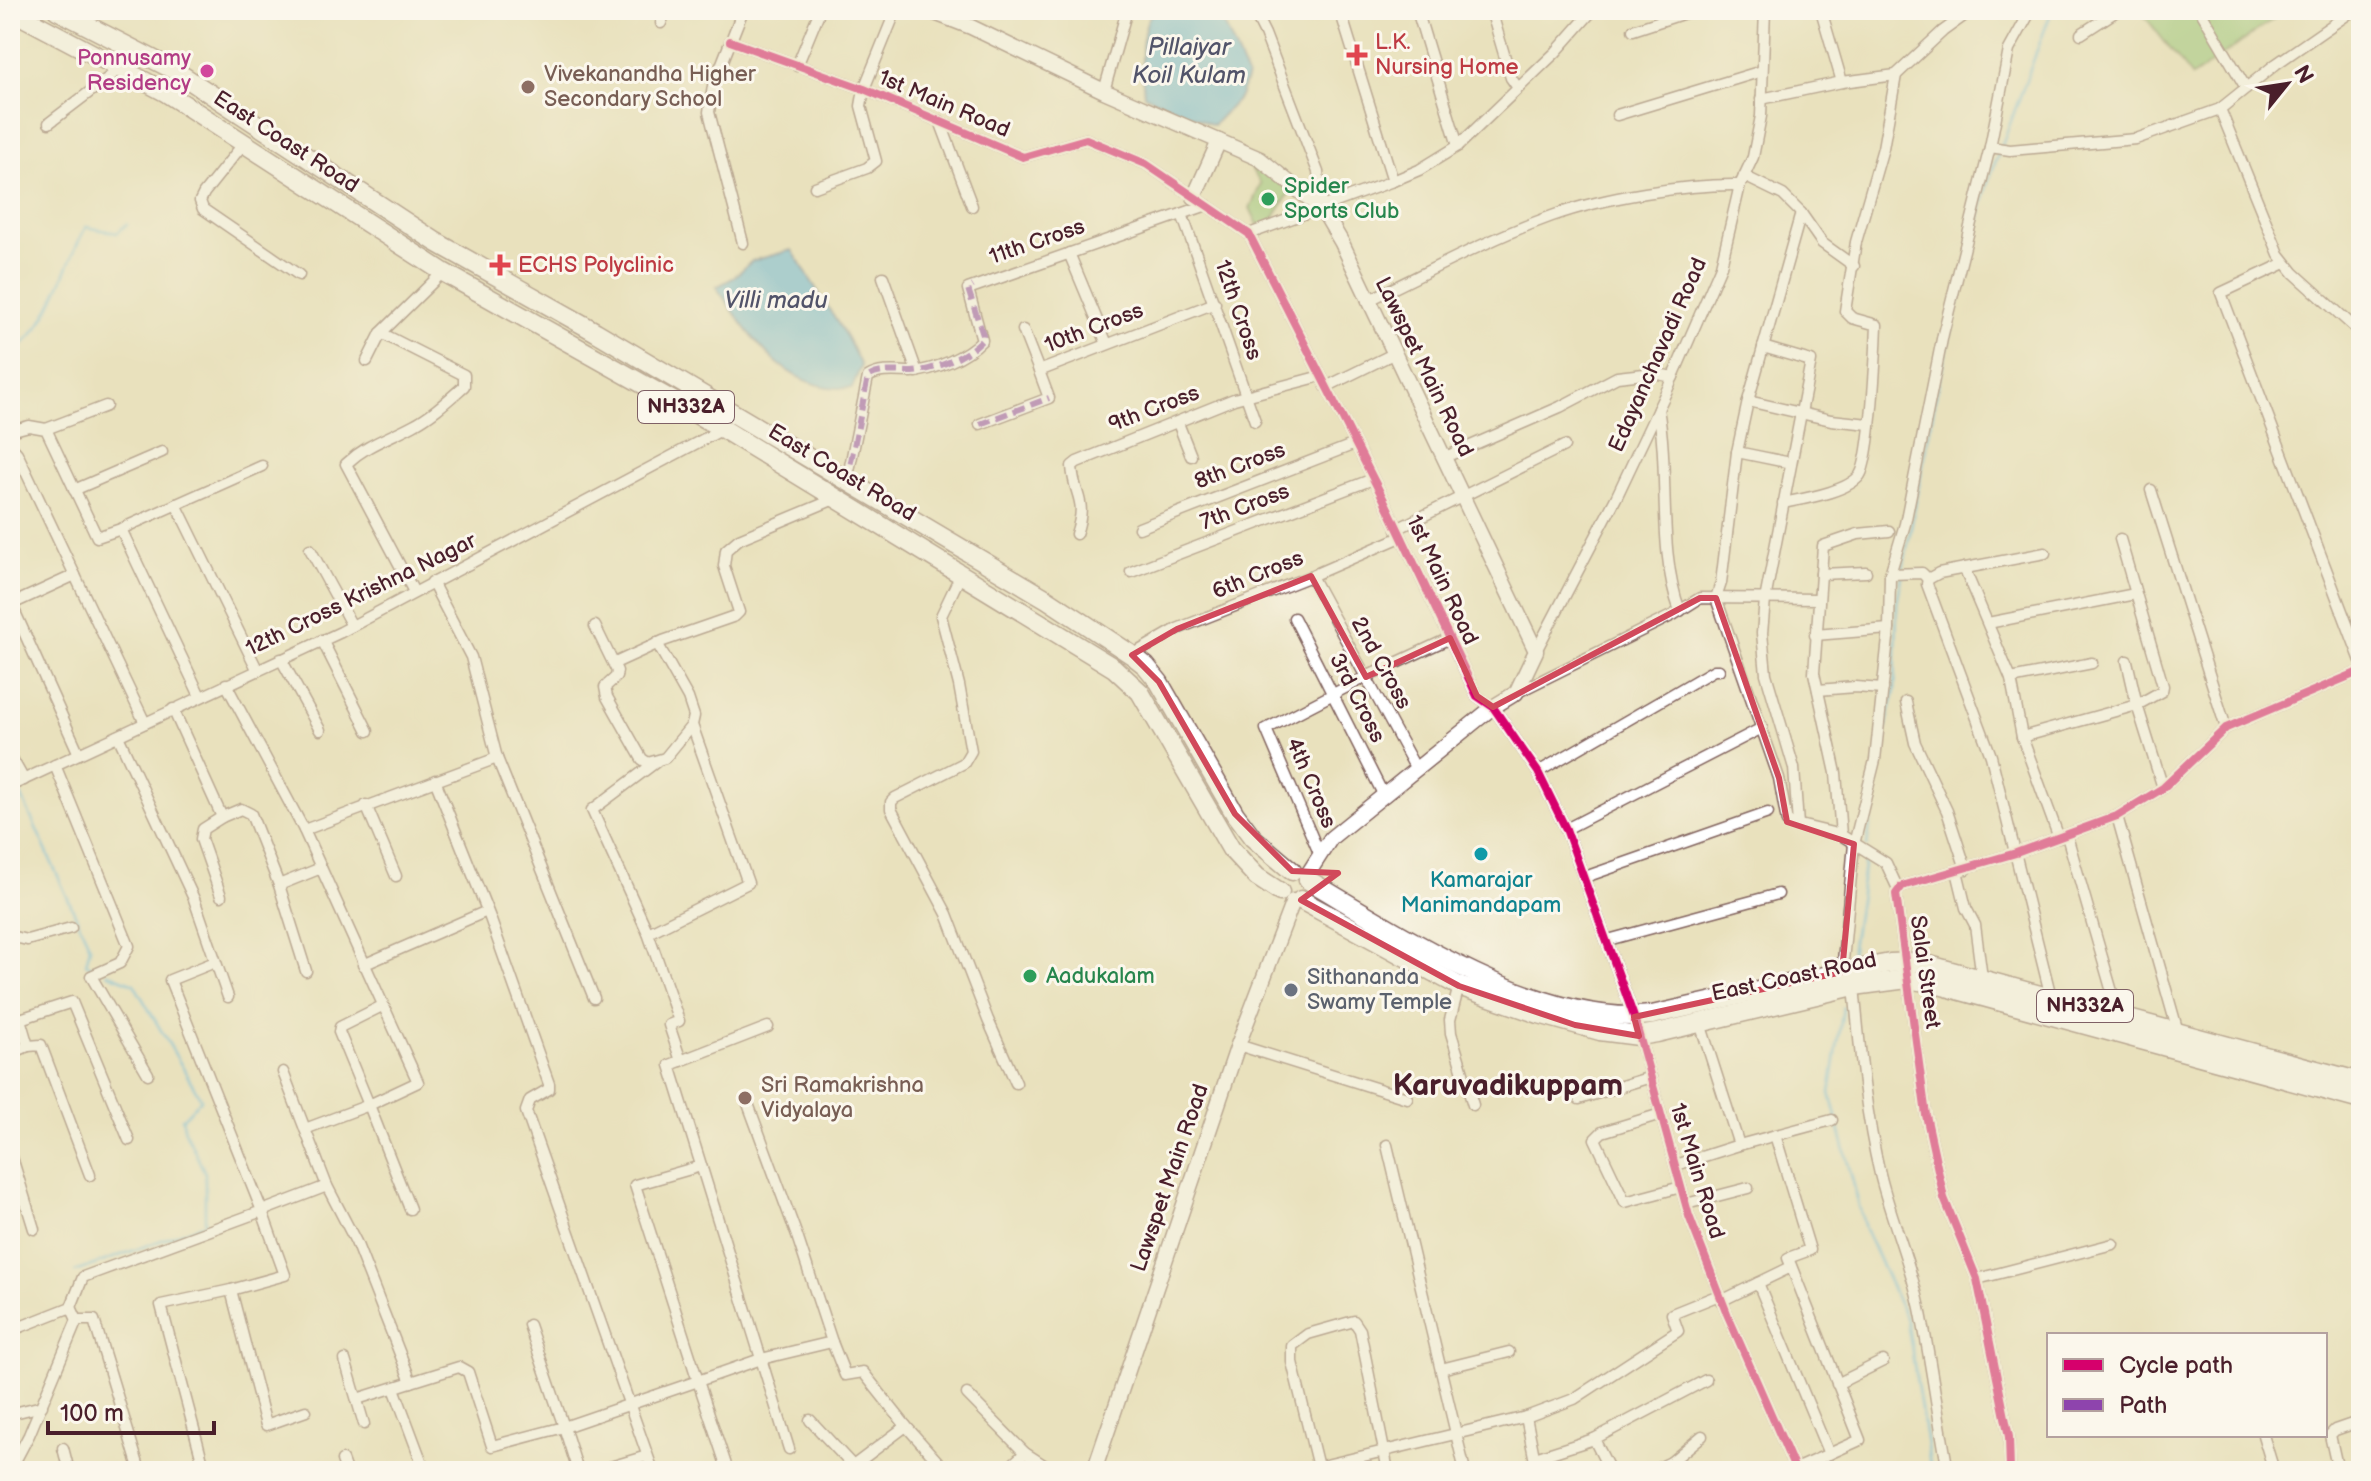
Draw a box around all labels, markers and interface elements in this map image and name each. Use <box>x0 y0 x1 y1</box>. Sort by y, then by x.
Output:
place label: L.K. Nursing Home <box>1375 29 1519 81</box>
water label: Pillaiyar Koil Kulam <box>1132 33 1246 90</box>
marker: L.K. Nursing Home <box>1346 44 1368 66</box>
north arrow <box>2247 44 2327 124</box>
place label: Ponnusamy Residency <box>77 45 191 97</box>
place label: Vivekanandha Higher Secondary School <box>544 61 757 113</box>
text: N <box>2287 61 2319 89</box>
marker: Ponnusamy Residency <box>198 62 216 80</box>
street label: 1st Main Road <box>874 64 1014 144</box>
marker: Vivekanandha Higher Secondary School <box>519 78 537 96</box>
street label: East Coast Road <box>208 85 364 199</box>
place label: Spider Sports Club <box>1284 173 1399 225</box>
marker: Spider Sports Club <box>1259 190 1277 208</box>
street label: 11th Cross <box>986 213 1088 271</box>
place label: ECHS Polyclinic <box>518 252 674 279</box>
marker: ECHS Polyclinic <box>489 254 511 276</box>
street label: Edayanchavadi Road <box>1603 254 1713 456</box>
street label: 12th Cross <box>1208 257 1268 364</box>
street label: Lawspet Main Road <box>1369 273 1479 461</box>
water label: Villi madu <box>724 286 828 315</box>
street label: 10th Cross <box>1041 297 1147 359</box>
street label: 9th Cross <box>1105 379 1203 439</box>
road number: NH332A <box>638 391 734 423</box>
street label: East Coast Road <box>763 418 921 528</box>
street label: 8th Cross <box>1191 436 1289 496</box>
street label: 7th Cross <box>1197 478 1293 536</box>
street label: 1st Main Road <box>1400 511 1484 649</box>
street label: 12th Cross Krishna Nagar <box>241 527 482 663</box>
street label: 6th Cross <box>1209 545 1308 605</box>
street label: 2nd Cross <box>1345 612 1417 714</box>
street label: 3rd Cross <box>1323 649 1391 747</box>
street label: 4th Cross <box>1280 734 1342 832</box>
marker: Kamarajar Manimandapam <box>1472 845 1490 863</box>
place label: Kamarajar Manimandapam <box>1401 867 1561 919</box>
street label: Salai Street <box>1904 914 1946 1031</box>
street label: East Coast Road <box>1709 946 1879 1008</box>
place label: Aadukalam <box>1046 963 1155 990</box>
place label: Sithananda Swamy Temple <box>1307 964 1452 1016</box>
marker: Aadukalam <box>1021 967 1039 985</box>
marker: Sithananda Swamy Temple <box>1282 981 1300 999</box>
road number: NH332A <box>2037 990 2133 1022</box>
district label: Karuvadikuppam <box>1393 1068 1623 1104</box>
place label: Sri Ramakrishna Vidyalaya <box>761 1072 924 1124</box>
street label: Lawspet Main Road <box>1125 1081 1215 1275</box>
marker: Sri Ramakrishna Vidyalaya <box>736 1089 754 1107</box>
street label: 1st Main Road <box>1664 1100 1730 1242</box>
legend <box>2047 1333 2327 1437</box>
text: Cycle path <box>2119 1351 2233 1380</box>
scale bar <box>48 1385 214 1435</box>
text: Path <box>2119 1391 2167 1420</box>
text: 100 m <box>60 1399 124 1428</box>

